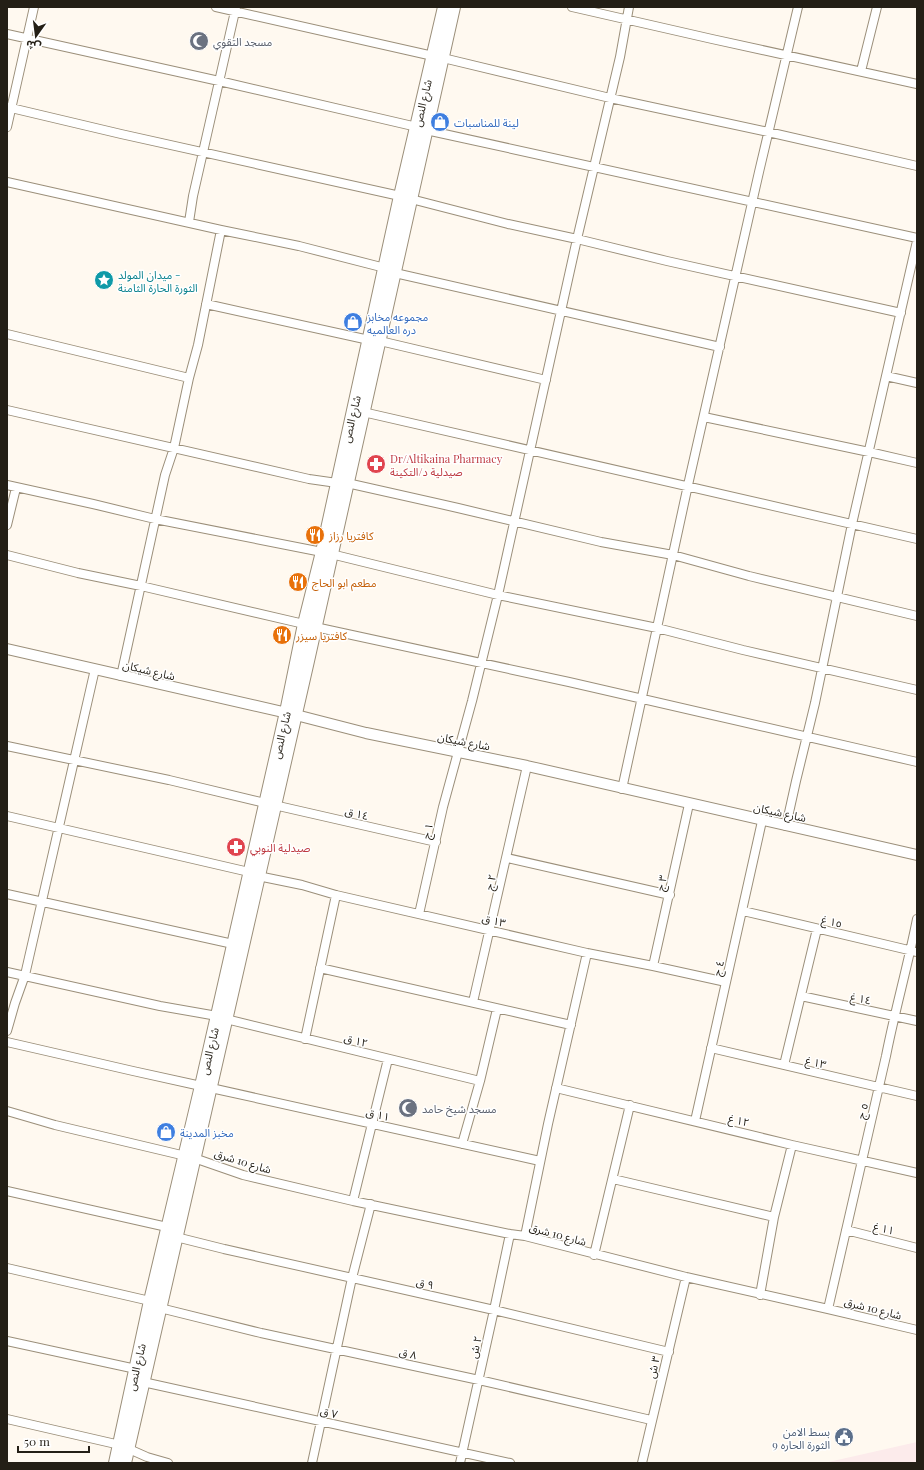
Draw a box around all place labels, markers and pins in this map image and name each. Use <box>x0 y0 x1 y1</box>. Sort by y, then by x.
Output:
mosque icon: مسجد التقوي <box>188 30 210 52</box>
place label: مسجد التقوي <box>213 34 273 51</box>
shop icon: لينة للمناسبات <box>429 111 451 133</box>
place label: لينة للمناسبات <box>454 115 519 130</box>
place label: ميدان المولد - الثورة الحارة الثامنة <box>118 267 198 295</box>
place icon: ميدان المولد - الثورة الحارة الثامنة <box>93 269 115 291</box>
place label: مجموعه مخابز دره العالميه <box>366 309 428 337</box>
shop icon: مجموعه مخابز دره العالميه <box>342 311 364 333</box>
place label: Dr/Altikaina Pharmacy صيدلية د/التكينة <box>390 451 503 479</box>
pharmacy icon: Dr/Altikaina Pharmacy صيدلية د/التكينة <box>365 453 387 475</box>
restaurant icon: كافتريا رزاز <box>304 524 326 546</box>
place label: كافتريا رزاز <box>328 528 374 543</box>
restaurant icon: مطعم ابو الحاج <box>287 571 309 593</box>
place label: مطعم ابو الحاج <box>312 575 377 592</box>
restaurant icon: كافتريا سيزر <box>271 624 293 646</box>
place label: كافتريا سيزر <box>295 628 348 643</box>
pharmacy icon: صيدلية النوبي <box>225 836 247 858</box>
place label: صيدلية النوبي <box>250 840 311 857</box>
mosque icon: مسجد شيخ حامد <box>397 1097 419 1119</box>
place label: مسجد شيخ حامد <box>422 1101 497 1117</box>
shop icon: مخبز المدينة <box>155 1121 177 1143</box>
place label: مخبز المدينة <box>180 1125 234 1140</box>
place label: بسط الامن الثورة الحاره 9 <box>772 1424 830 1452</box>
public building icon: بسط الامن الثورة الحاره 9 <box>833 1426 855 1448</box>

